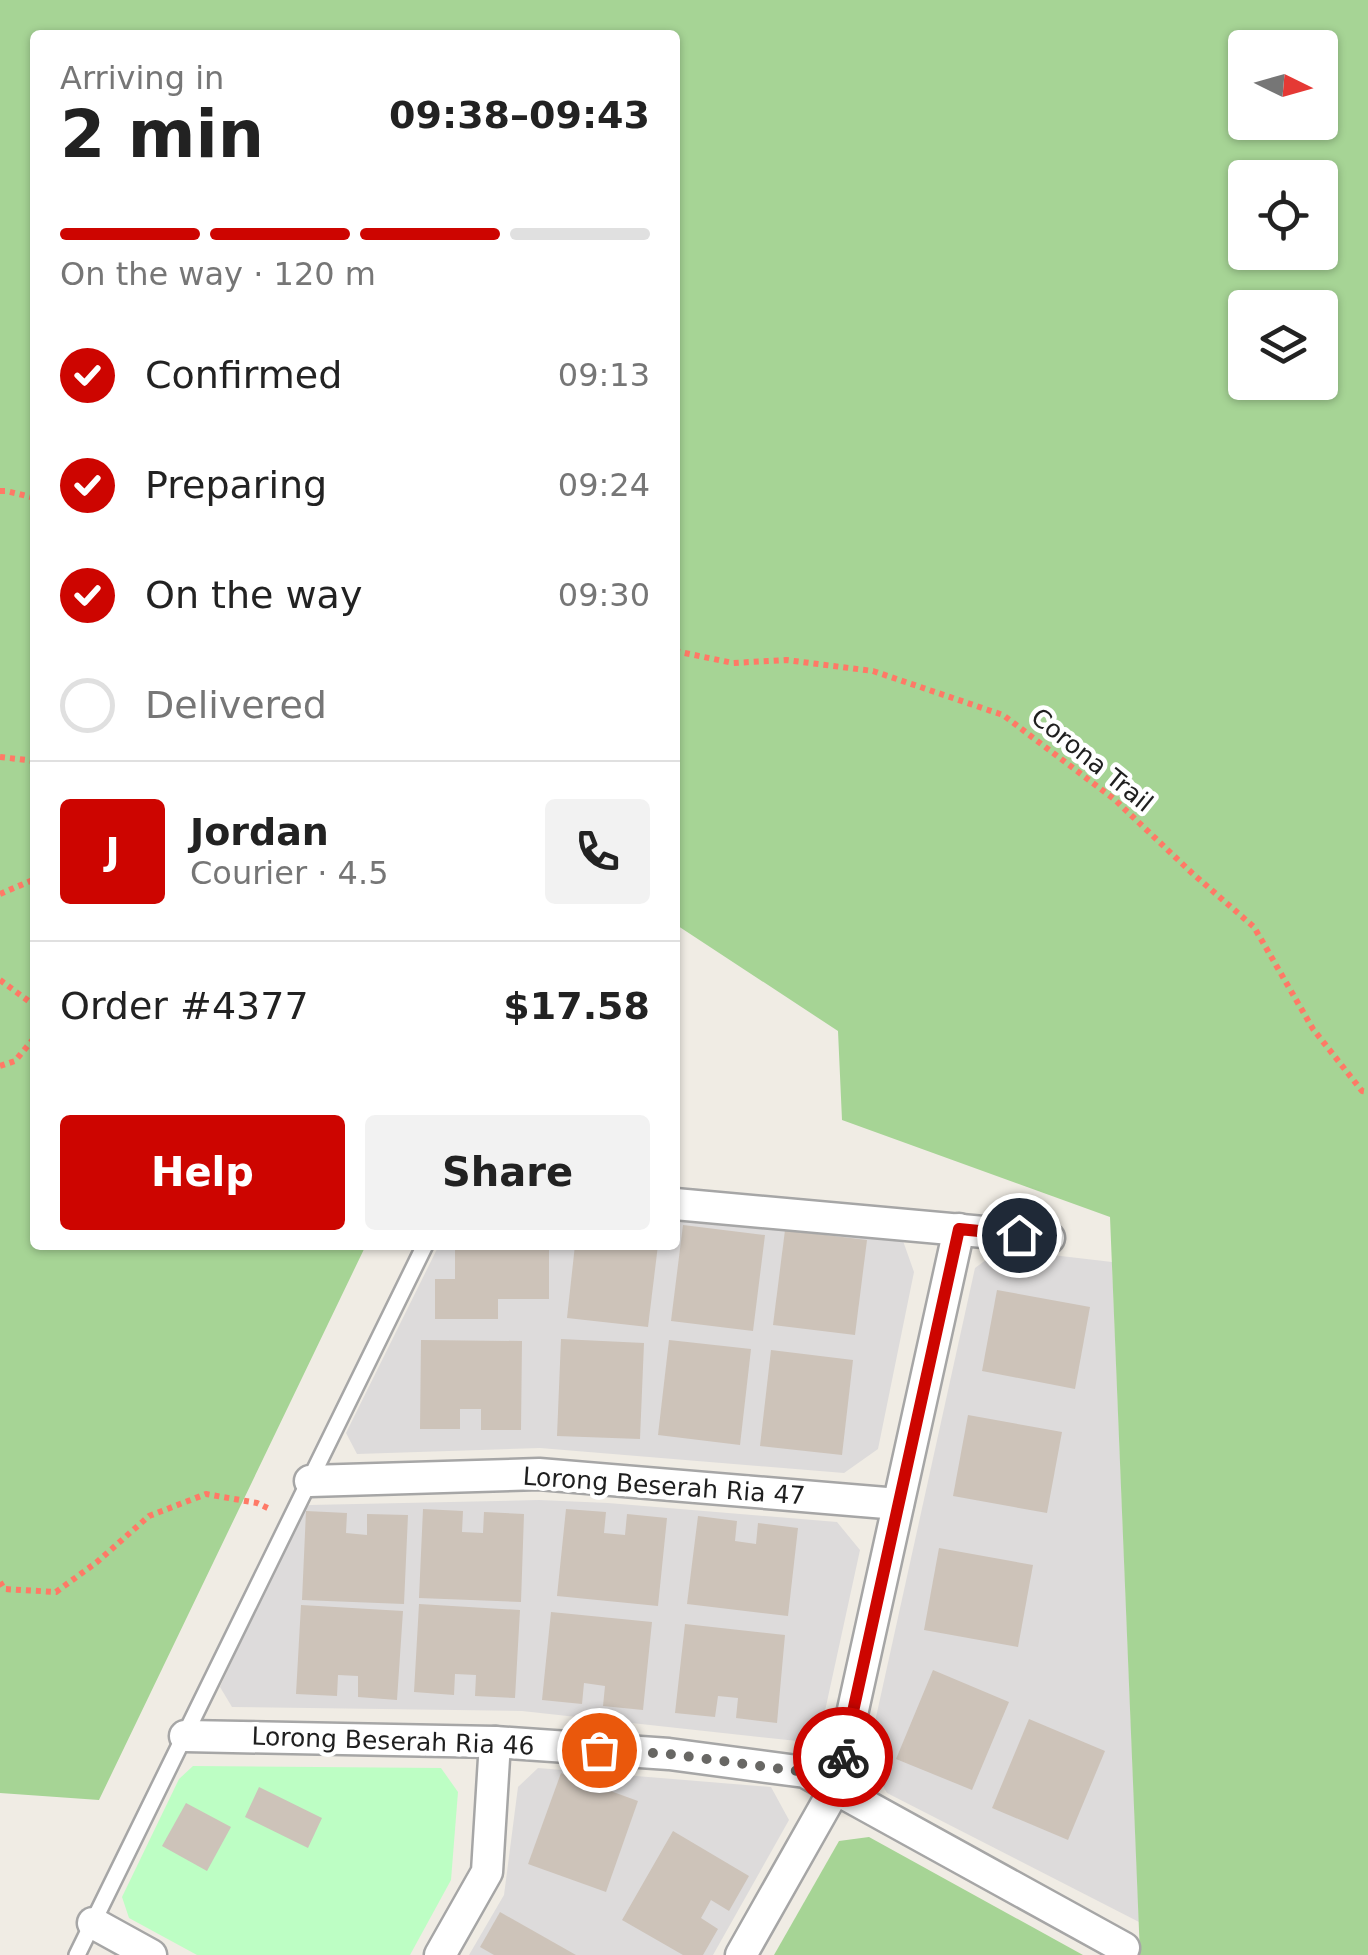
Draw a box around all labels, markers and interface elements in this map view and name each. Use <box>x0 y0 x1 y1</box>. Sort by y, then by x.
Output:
north arrow <box>1228 30 1338 140</box>
map controls <box>1228 30 1338 400</box>
text: Arriving in <box>60 59 224 97</box>
text: 09:38–09:43 <box>389 93 650 137</box>
text: 2 min <box>60 97 264 172</box>
button: locate <box>1228 160 1338 270</box>
text: On the way · 120 m <box>60 255 376 293</box>
button: layers <box>1228 290 1338 400</box>
icon: check <box>60 348 115 403</box>
text: Confirmed <box>145 353 342 397</box>
text: 09:13 <box>558 356 650 394</box>
icon: check <box>60 458 115 513</box>
text: Preparing <box>145 463 327 507</box>
text: 09:24 <box>558 466 650 504</box>
icon: check <box>60 568 115 623</box>
text: On the way <box>145 573 362 617</box>
text: 09:30 <box>558 576 650 614</box>
text: Delivered <box>145 683 327 727</box>
street label: Corona Trail <box>1025 702 1159 818</box>
button: phone <box>545 799 650 904</box>
text: Jordan <box>190 810 329 854</box>
text: J <box>105 829 120 873</box>
text: Courier · 4.5 <box>190 854 389 892</box>
text: Order #4377 <box>60 984 309 1028</box>
text: $17.58 <box>503 984 650 1028</box>
button: Help <box>60 1115 345 1230</box>
button: Share <box>365 1115 650 1230</box>
pin <box>977 1193 1062 1278</box>
icon: home <box>992 1208 1047 1263</box>
street label: Lorong Beserah Ria 47 <box>522 1462 806 1510</box>
courier <box>793 1707 893 1807</box>
pin <box>557 1708 642 1793</box>
street label: Lorong Beserah Ria 46 <box>251 1722 535 1760</box>
icon: bag <box>572 1723 627 1778</box>
icon: bike <box>816 1730 871 1785</box>

